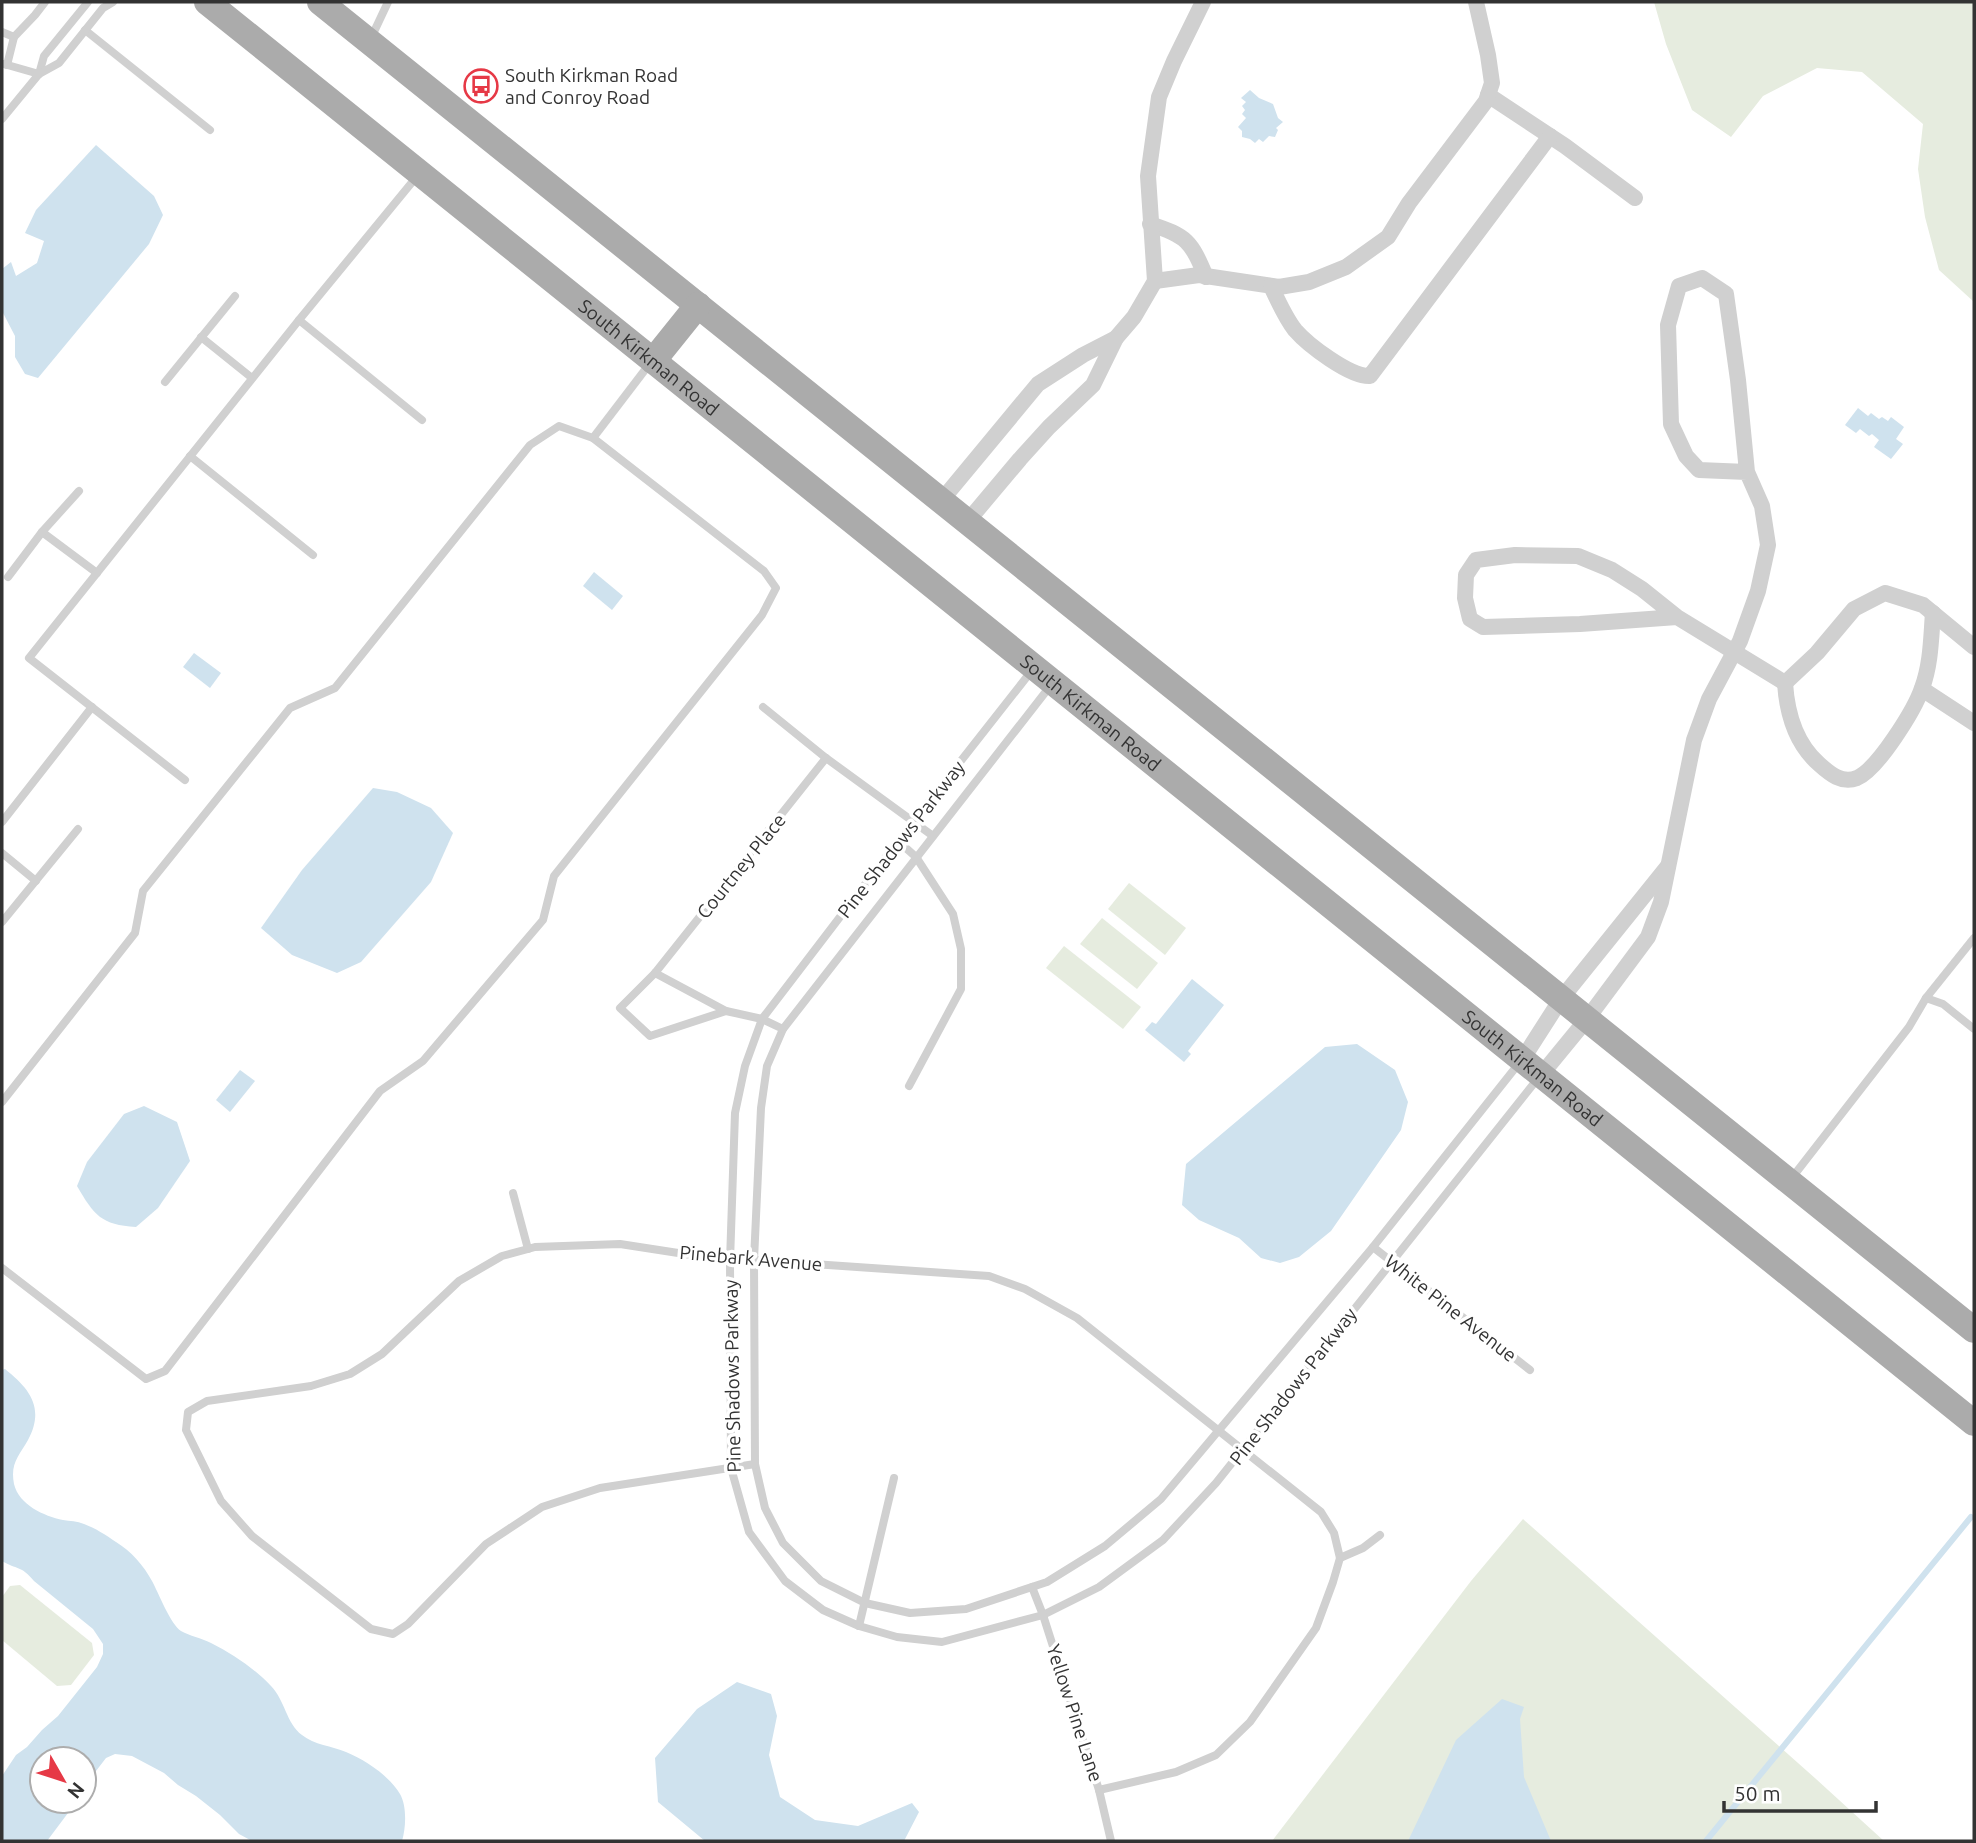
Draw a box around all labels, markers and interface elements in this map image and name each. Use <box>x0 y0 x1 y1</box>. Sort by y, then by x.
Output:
place label: South Kirkman Road and Conroy Road <box>505 64 678 108</box>
bus stop icon: South Kirkman Road and Conroy Road <box>462 67 500 105</box>
street label: South Kirkman Road <box>574 294 723 420</box>
street label: South Kirkman Road <box>1016 650 1165 776</box>
street label: Pine Shadows Parkway <box>833 756 969 922</box>
street label: Courtney Place <box>692 809 790 923</box>
street label: South Kirkman Road <box>1458 1005 1607 1131</box>
street label: Pinebark Avenue <box>679 1241 823 1275</box>
street label: White Pine Avenue <box>1381 1250 1521 1366</box>
street label: Pine Shadows Parkway <box>719 1279 745 1473</box>
street label: Pine Shadows Parkway <box>1225 1303 1361 1469</box>
street label: Yellow Pine Lane <box>1042 1641 1108 1785</box>
north arrow <box>28 1745 98 1815</box>
scale bar <box>1724 1770 1876 1814</box>
text: N <box>63 1778 89 1803</box>
text: 50 m <box>1734 1781 1781 1805</box>

